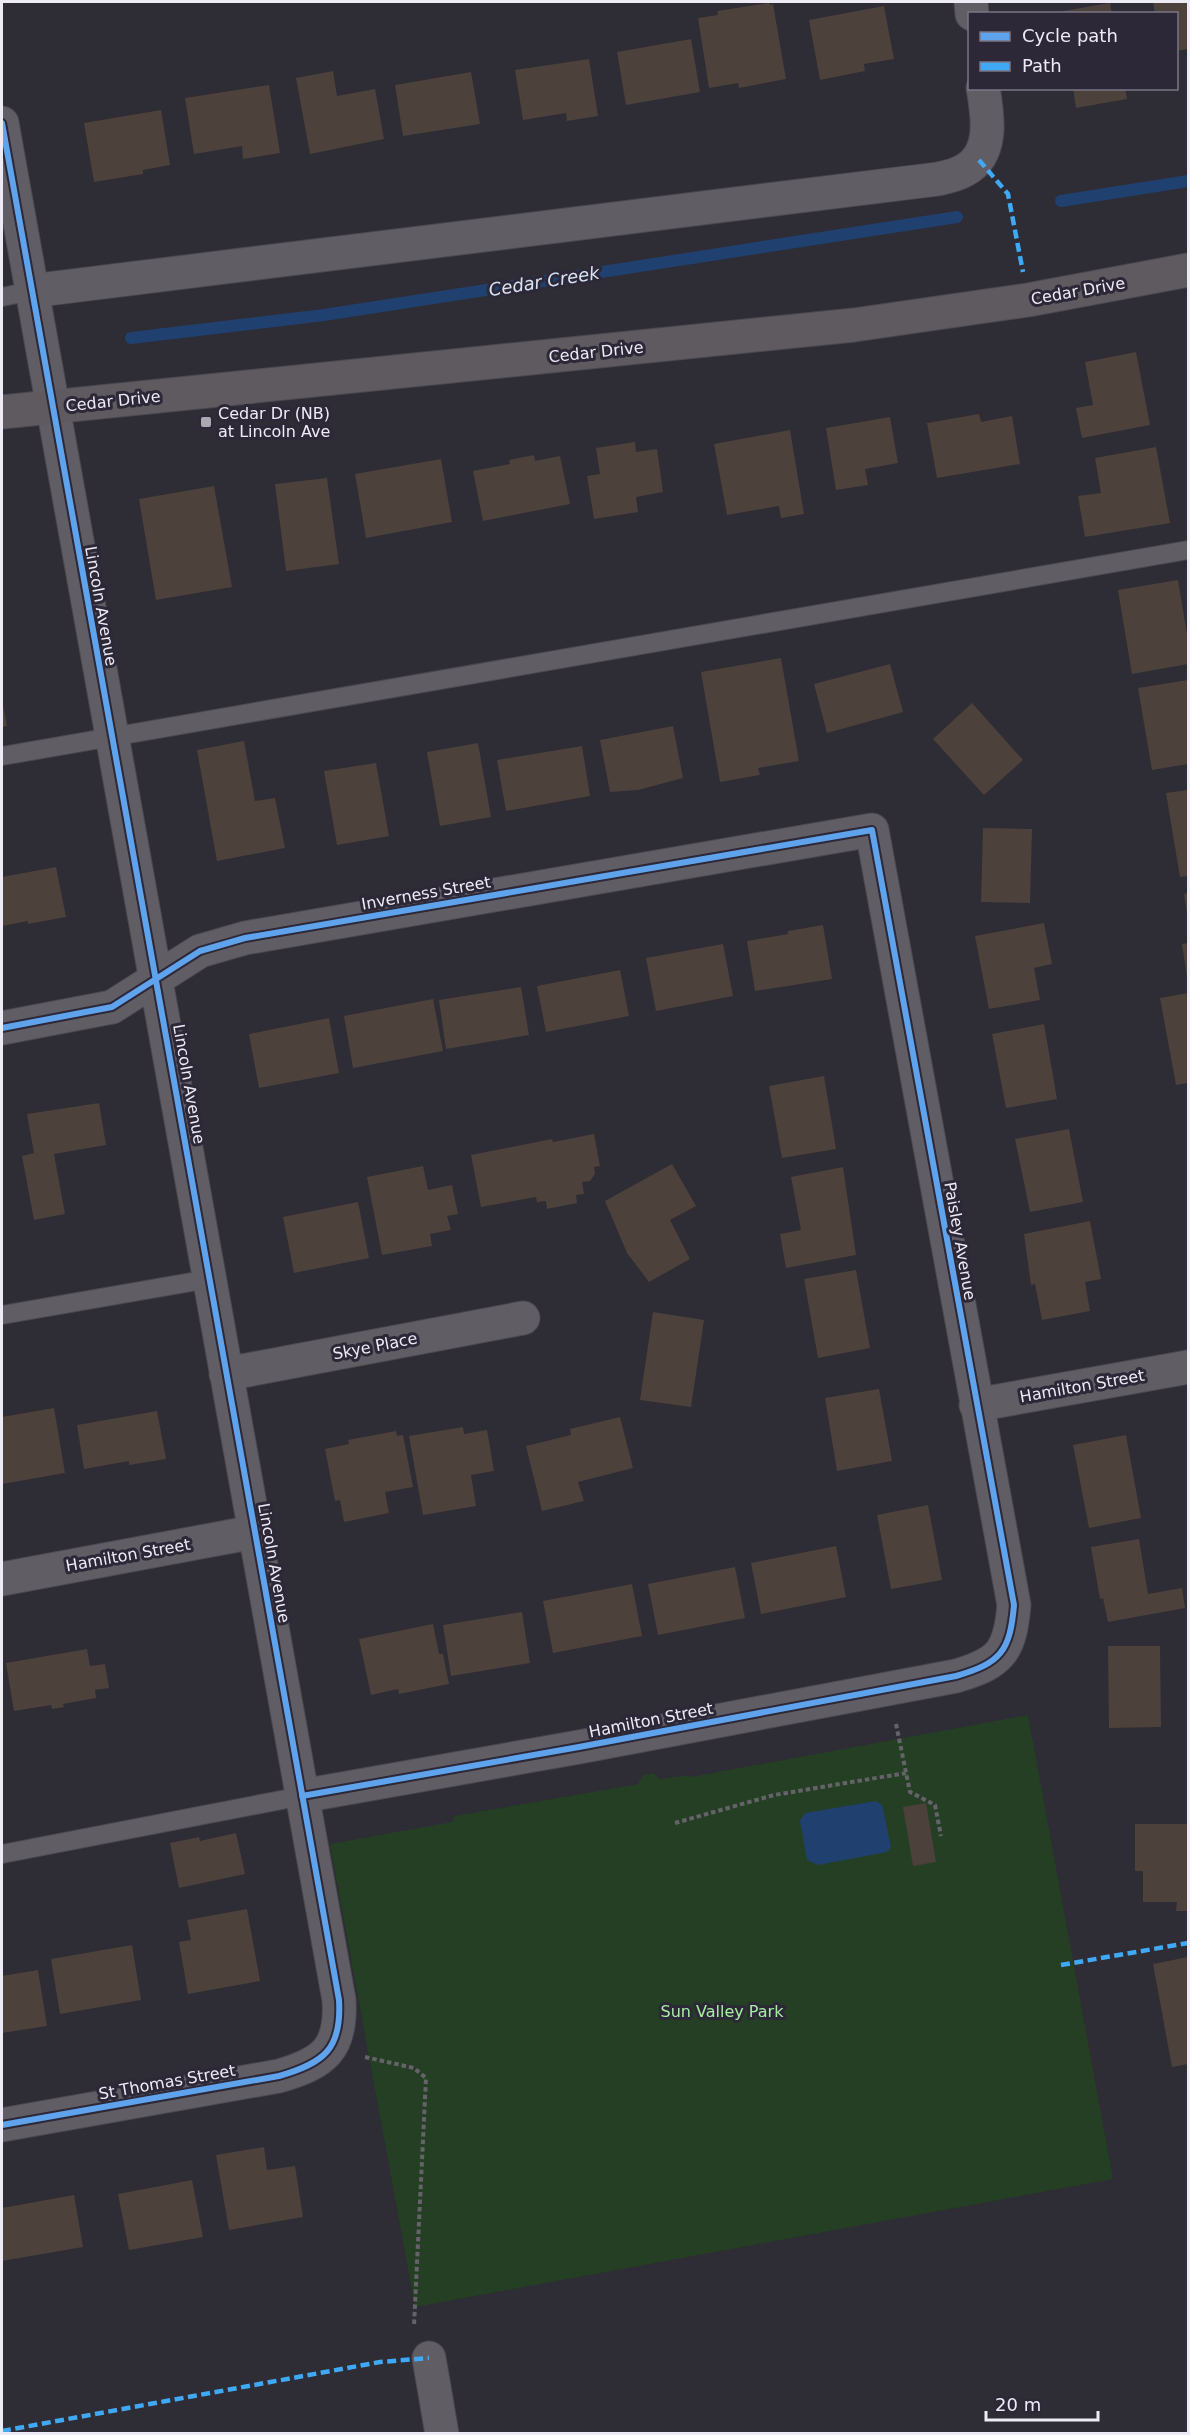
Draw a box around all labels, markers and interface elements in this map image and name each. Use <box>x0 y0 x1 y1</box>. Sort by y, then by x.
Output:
legend <box>968 12 1178 90</box>
text: Cycle path <box>1022 25 1118 46</box>
text: Path <box>1022 55 1062 76</box>
water label: Cedar Creek <box>487 262 602 300</box>
street label: Cedar Drive <box>1029 273 1127 309</box>
street label: Cedar Drive <box>548 338 644 366</box>
street label: Cedar Drive <box>65 387 161 415</box>
place label: Cedar Dr (NB) at Lincoln Ave <box>218 404 330 441</box>
marker: Cedar Dr (NB) at Lincoln Ave <box>199 415 213 429</box>
street label: Lincoln Avenue <box>81 545 121 667</box>
street label: Inverness Street <box>360 872 492 914</box>
street label: Lincoln Avenue <box>169 1023 209 1145</box>
street label: Paisley Avenue <box>940 1180 980 1302</box>
street label: Skye Place <box>331 1328 419 1364</box>
street label: Hamilton Street <box>1018 1366 1146 1406</box>
street label: Lincoln Avenue <box>254 1502 294 1624</box>
street label: Hamilton Street <box>64 1535 192 1575</box>
street label: Hamilton Street <box>587 1699 715 1741</box>
park label: Sun Valley Park <box>661 2002 784 2021</box>
street label: St Thomas Street <box>97 2061 237 2103</box>
scale bar <box>986 2384 1098 2422</box>
text: 20 m <box>995 2394 1041 2415</box>

